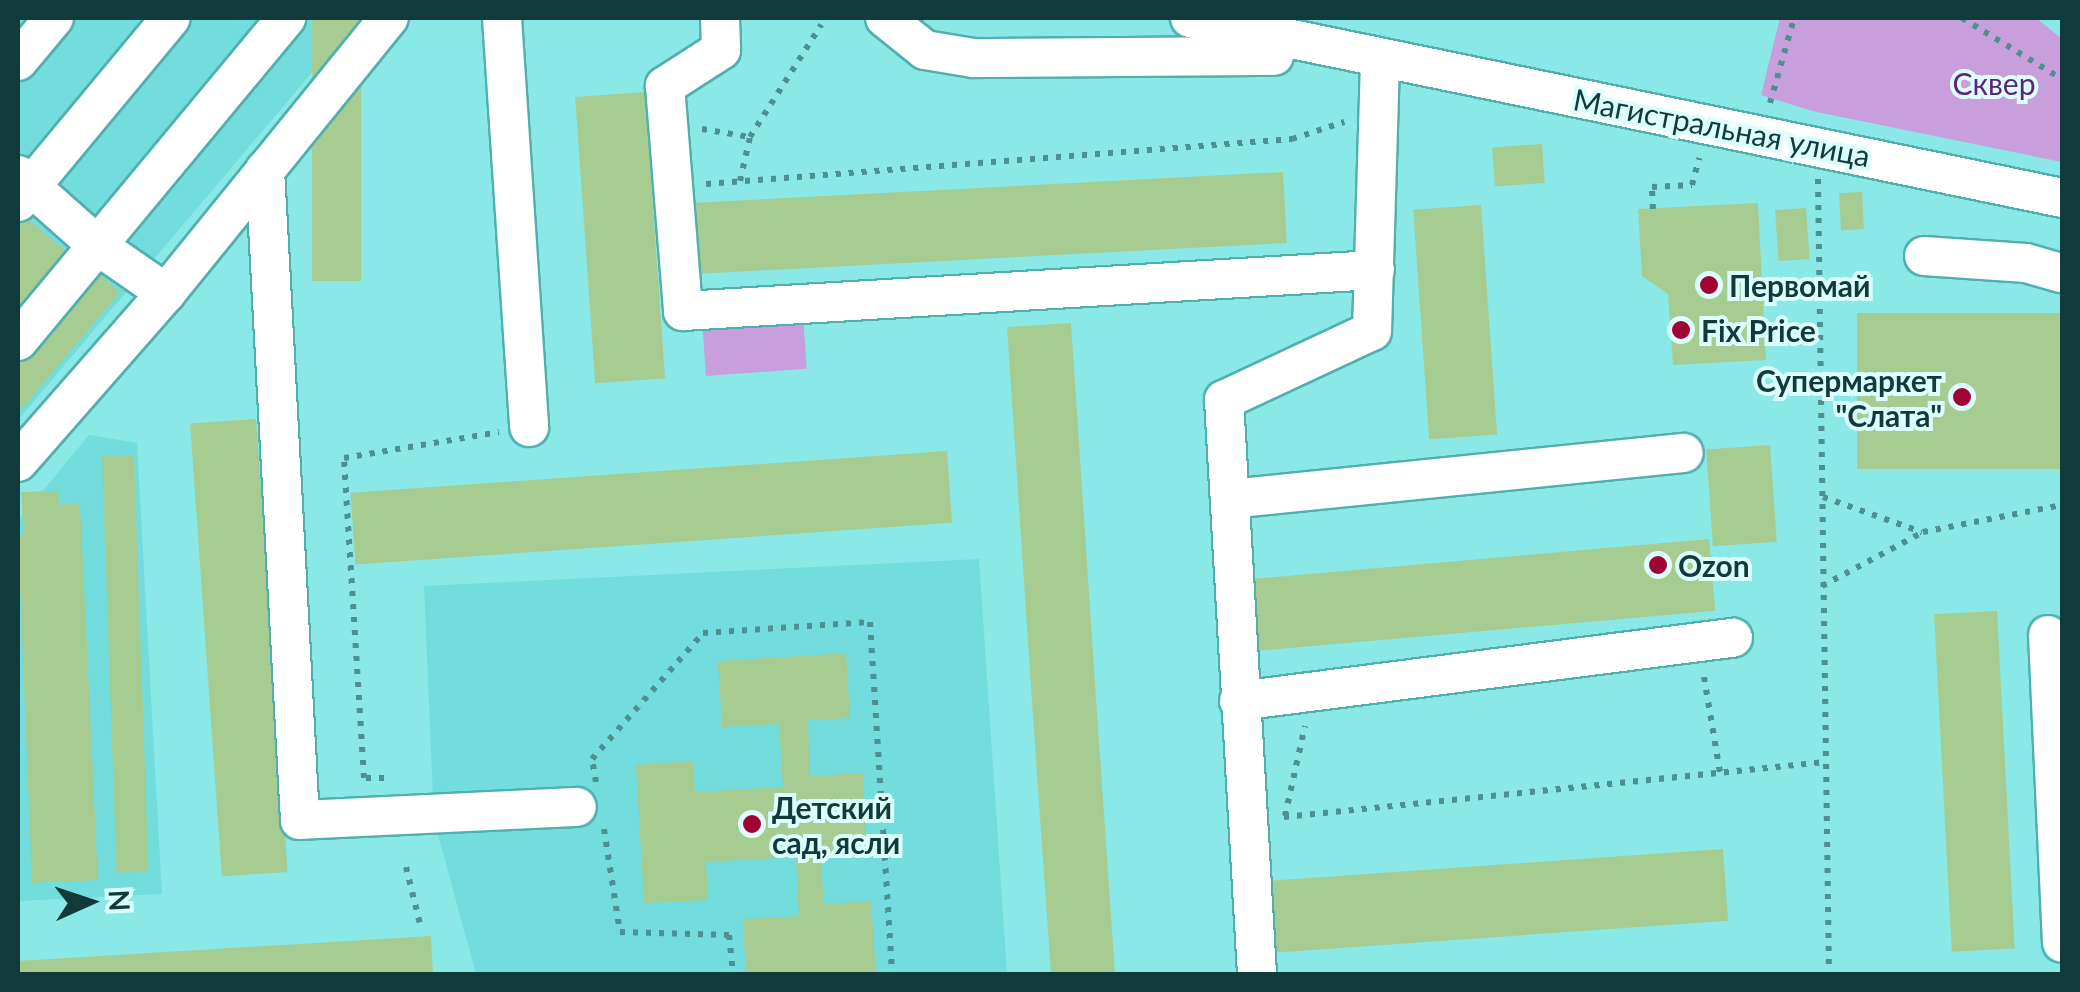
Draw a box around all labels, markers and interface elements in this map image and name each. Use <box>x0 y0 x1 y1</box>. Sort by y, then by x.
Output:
park label: Сквер <box>1952 65 2036 101</box>
street label: Магистральная улица <box>1571 81 1873 173</box>
place label: Первомай <box>1729 267 1870 303</box>
marker: Первомай <box>1698 274 1720 296</box>
place label: Fix Price <box>1701 312 1816 348</box>
marker: Fix Price <box>1670 319 1692 341</box>
place label: Супермаркет "Слата" <box>1756 362 1942 432</box>
marker: Супермаркет "Слата" <box>1951 386 1973 408</box>
place label: Ozon <box>1678 547 1750 583</box>
marker: Ozon <box>1647 554 1669 576</box>
place label: Детский сад, ясли <box>772 789 900 860</box>
marker: Детский сад, ясли <box>741 813 763 835</box>
north arrow <box>40 852 140 952</box>
text: N <box>102 889 137 912</box>

